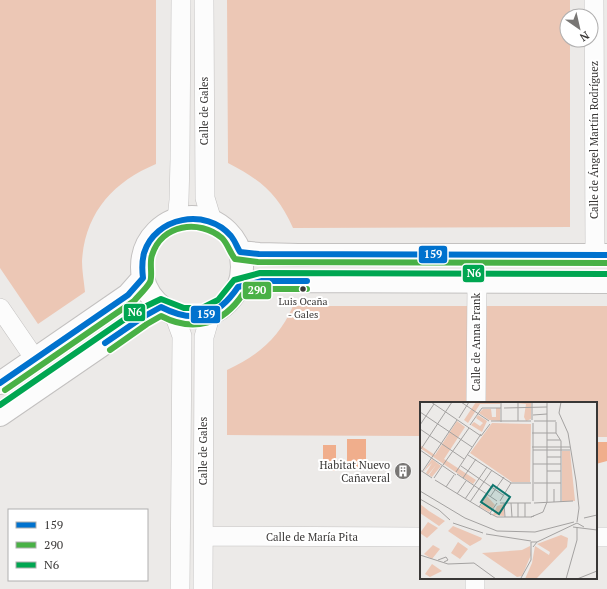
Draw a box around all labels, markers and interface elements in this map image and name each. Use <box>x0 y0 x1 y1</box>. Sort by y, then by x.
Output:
north arrow <box>559 8 599 48</box>
text: N <box>577 28 592 45</box>
street label: Calle de Ángel Martín Rodríguez <box>587 61 601 219</box>
street label: Calle de Gales <box>197 77 211 145</box>
line badge: 159 <box>418 245 448 264</box>
text: 159 <box>424 247 442 261</box>
line badge: N6 <box>462 264 485 283</box>
text: N6 <box>467 266 481 280</box>
line badge: 290 <box>242 281 272 300</box>
text: 290 <box>248 283 266 297</box>
marker: Luis Ocaña - Gales <box>298 284 308 294</box>
street label: Calle de Anna Frank <box>469 293 483 391</box>
place label: Luis Ocaña - Gales <box>278 295 328 321</box>
line badge: N6 <box>123 303 146 322</box>
text: N6 <box>128 305 142 319</box>
line badge: 159 <box>190 305 221 324</box>
text: 159 <box>197 307 215 321</box>
inset map <box>420 402 597 579</box>
street label: Calle de Gales <box>196 417 210 485</box>
place label: Habitat Nuevo Cañaveral <box>320 458 390 485</box>
building icon: Habitat Nuevo Cañaveral <box>393 461 413 481</box>
legend <box>8 509 148 581</box>
text: 159 <box>44 517 63 532</box>
street label: Calle de María Pita <box>266 530 359 544</box>
text: 290 <box>44 537 63 552</box>
text: N6 <box>44 557 60 572</box>

